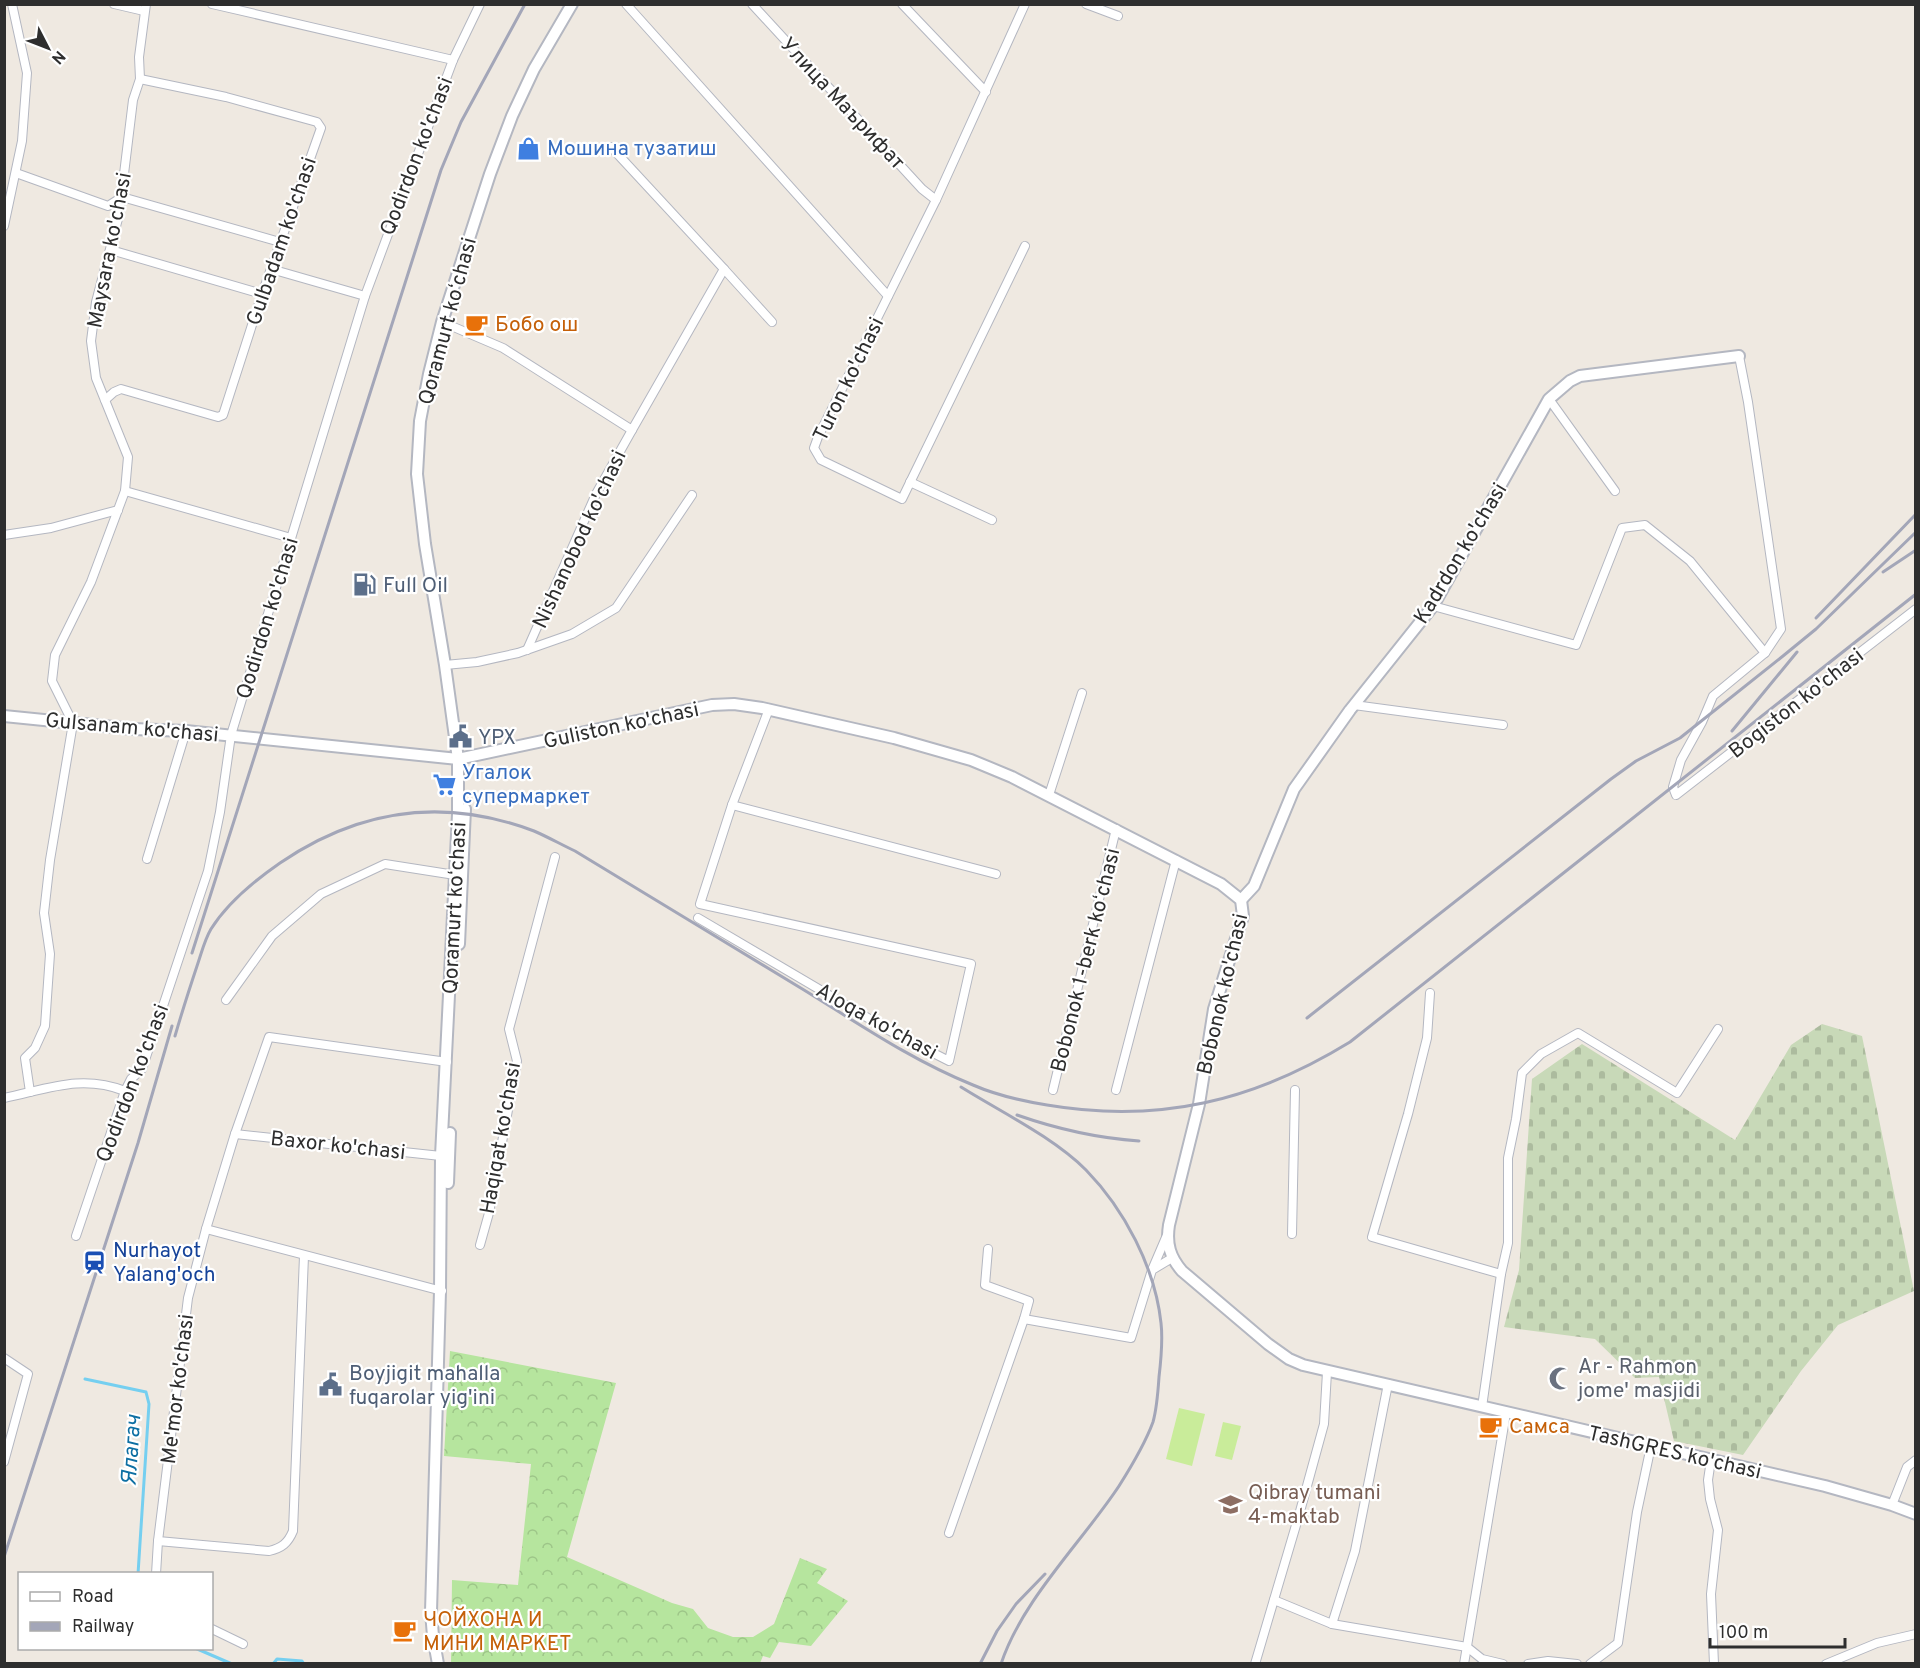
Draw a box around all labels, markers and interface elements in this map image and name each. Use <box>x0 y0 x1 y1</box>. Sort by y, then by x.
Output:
north arrow <box>18 18 78 78</box>
street label: Улица Маърифат <box>774 32 910 176</box>
text: N <box>46 46 69 68</box>
street label: Qodirdon ko'chasi <box>375 73 460 240</box>
shop icon: Мошина тузатиш <box>516 135 542 161</box>
place label: Мошина тузатиш <box>547 136 717 163</box>
street label: Gulbadam ko'chasi <box>241 154 324 329</box>
street label: Maysara ko'chasi <box>82 170 139 330</box>
street label: Qoramurt koʻchasi <box>413 235 484 408</box>
cafe icon: Бобо ош <box>464 311 490 337</box>
place label: Бобо ош <box>495 312 578 339</box>
street label: Turon ko'chasi <box>808 313 891 446</box>
street label: Nishanobod ko'chasi <box>527 446 633 633</box>
street label: Kadrdon ko'chasi <box>1409 478 1514 629</box>
street label: Qodirdon ko'chasi <box>231 534 306 702</box>
fuel station icon: Full Oil <box>352 572 378 598</box>
place label: Full Oil <box>383 573 448 600</box>
street label: Bogiston ko'chasi <box>1724 643 1870 765</box>
street label: Guliston ko'chasi <box>541 697 702 756</box>
street label: Gulsanam ko'chasi <box>44 707 220 750</box>
public building icon: YPX <box>447 724 473 750</box>
place label: YPX <box>478 725 516 752</box>
place label: Угалок супермаркет <box>462 760 590 811</box>
supermarket icon: Угалок супермаркет <box>431 771 457 797</box>
street label: Qoramurt koʻchasi <box>438 821 473 995</box>
street label: Bobonok 1-berk koʻchasi <box>1046 846 1127 1075</box>
street label: Bobonok ko'chasi <box>1192 911 1255 1078</box>
street label: Aloqa ko'chasi <box>811 978 942 1067</box>
street label: Qodirdon ko'chasi <box>91 1000 176 1167</box>
street label: Haqiqat ko'chasi <box>475 1060 528 1216</box>
street label: Baxor ko'chasi <box>269 1126 407 1167</box>
place label: Nurhayot Yalang'och <box>113 1238 216 1289</box>
station icon: Nurhayot Yalang'och <box>82 1249 108 1275</box>
street label: Me'mor ko'chasi <box>156 1313 201 1466</box>
place label: Ar - Rahmon jome' masjidi <box>1577 1354 1700 1405</box>
place label: Boyjigit mahalla fuqarolar yig'ini <box>349 1361 500 1412</box>
mosque icon: Ar - Rahmon jome' masjidi <box>1547 1365 1573 1391</box>
public building icon: Boyjigit mahalla fuqarolar yig'ini <box>318 1372 344 1398</box>
water label: Ялагач <box>117 1413 148 1486</box>
cafe icon: Самса <box>1478 1413 1504 1439</box>
place label: Самса <box>1509 1414 1570 1441</box>
street label: TashGRES ko'chasi <box>1585 1420 1764 1487</box>
place label: Qibray tumani 4-maktab <box>1248 1480 1381 1531</box>
school or university icon: Qibray tumani 4-maktab <box>1217 1491 1243 1517</box>
legend <box>18 1572 213 1650</box>
text: Road <box>72 1586 114 1609</box>
place label: ЧОЙХОНА И МИНИ МАРКЕТ <box>423 1606 571 1658</box>
scale bar <box>1710 1611 1845 1649</box>
text: Railway <box>72 1616 134 1639</box>
cafe icon: ЧОЙХОНА И МИНИ МАРКЕТ <box>392 1618 418 1644</box>
text: 100 m <box>1719 1622 1768 1645</box>

